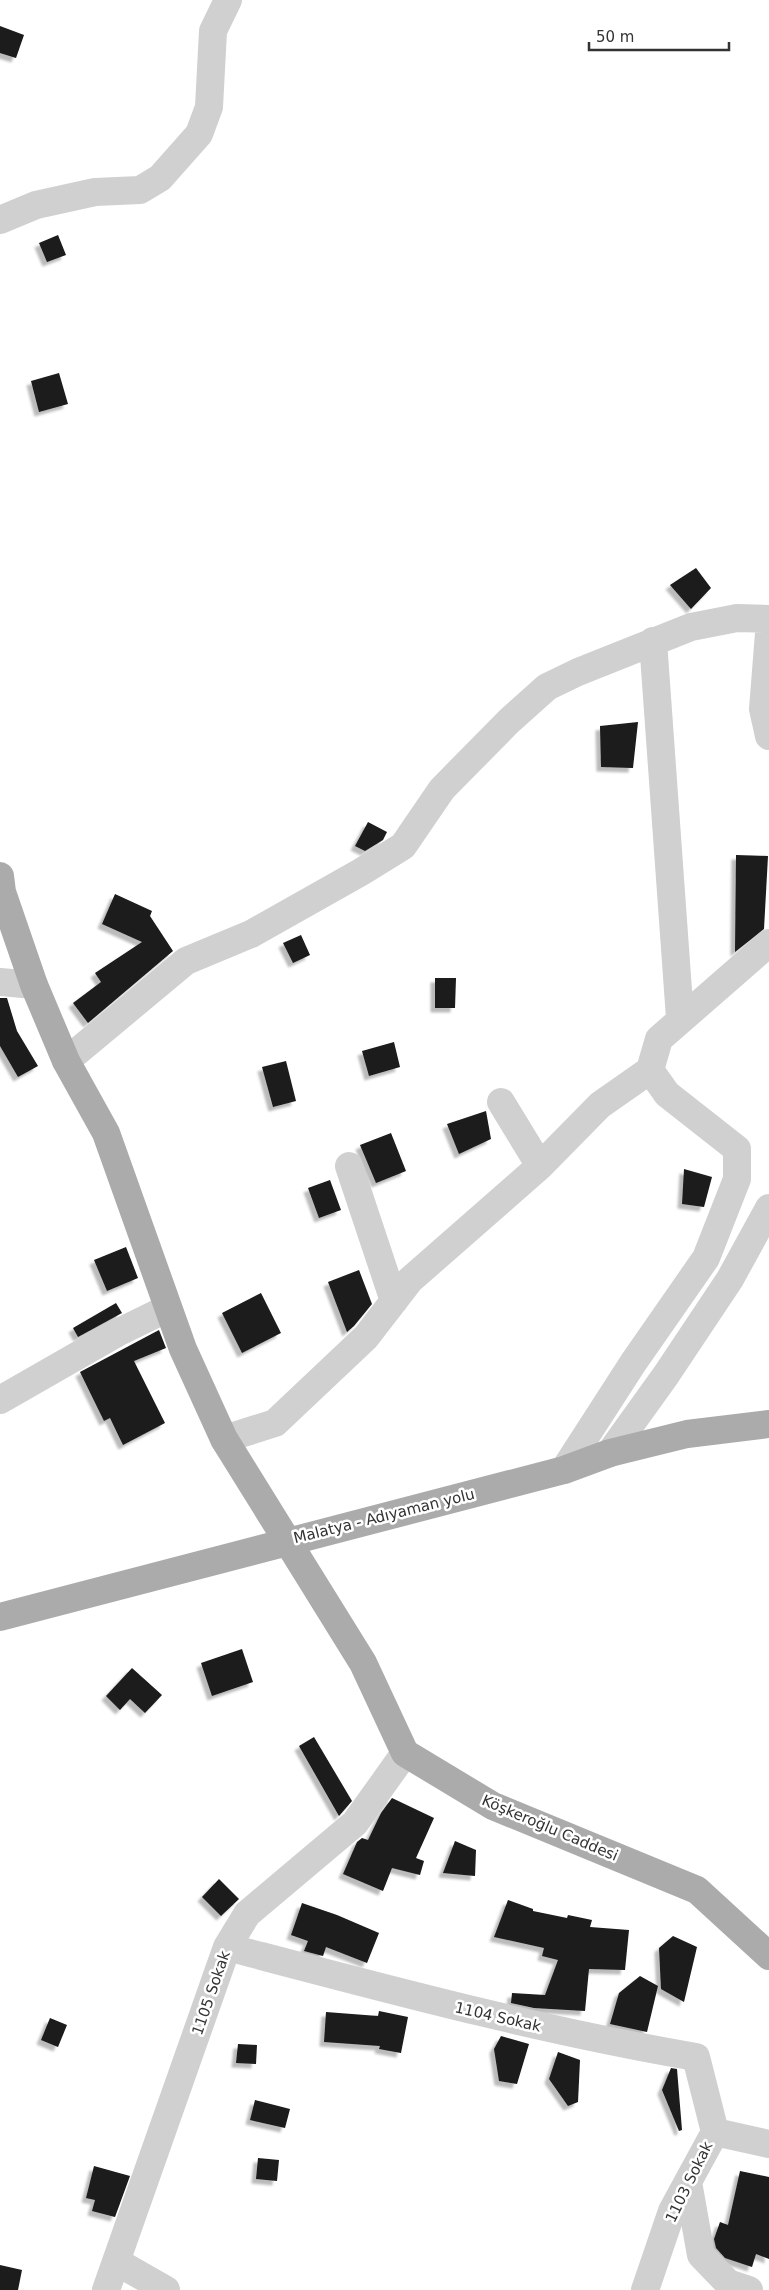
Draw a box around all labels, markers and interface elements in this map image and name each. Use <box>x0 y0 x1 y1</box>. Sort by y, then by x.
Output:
scale bar <box>589 20 729 52</box>
text: 50 m <box>596 28 634 46</box>
street label: Malatya - Adıyaman yolu <box>292 1485 476 1547</box>
street label: Köşkeroğlu Caddesi <box>479 1791 621 1865</box>
street label: 1105 Sokak <box>188 1948 234 2038</box>
street label: 1104 Sokak <box>453 1998 543 2036</box>
street label: 1103 Sokak <box>662 2138 716 2225</box>

